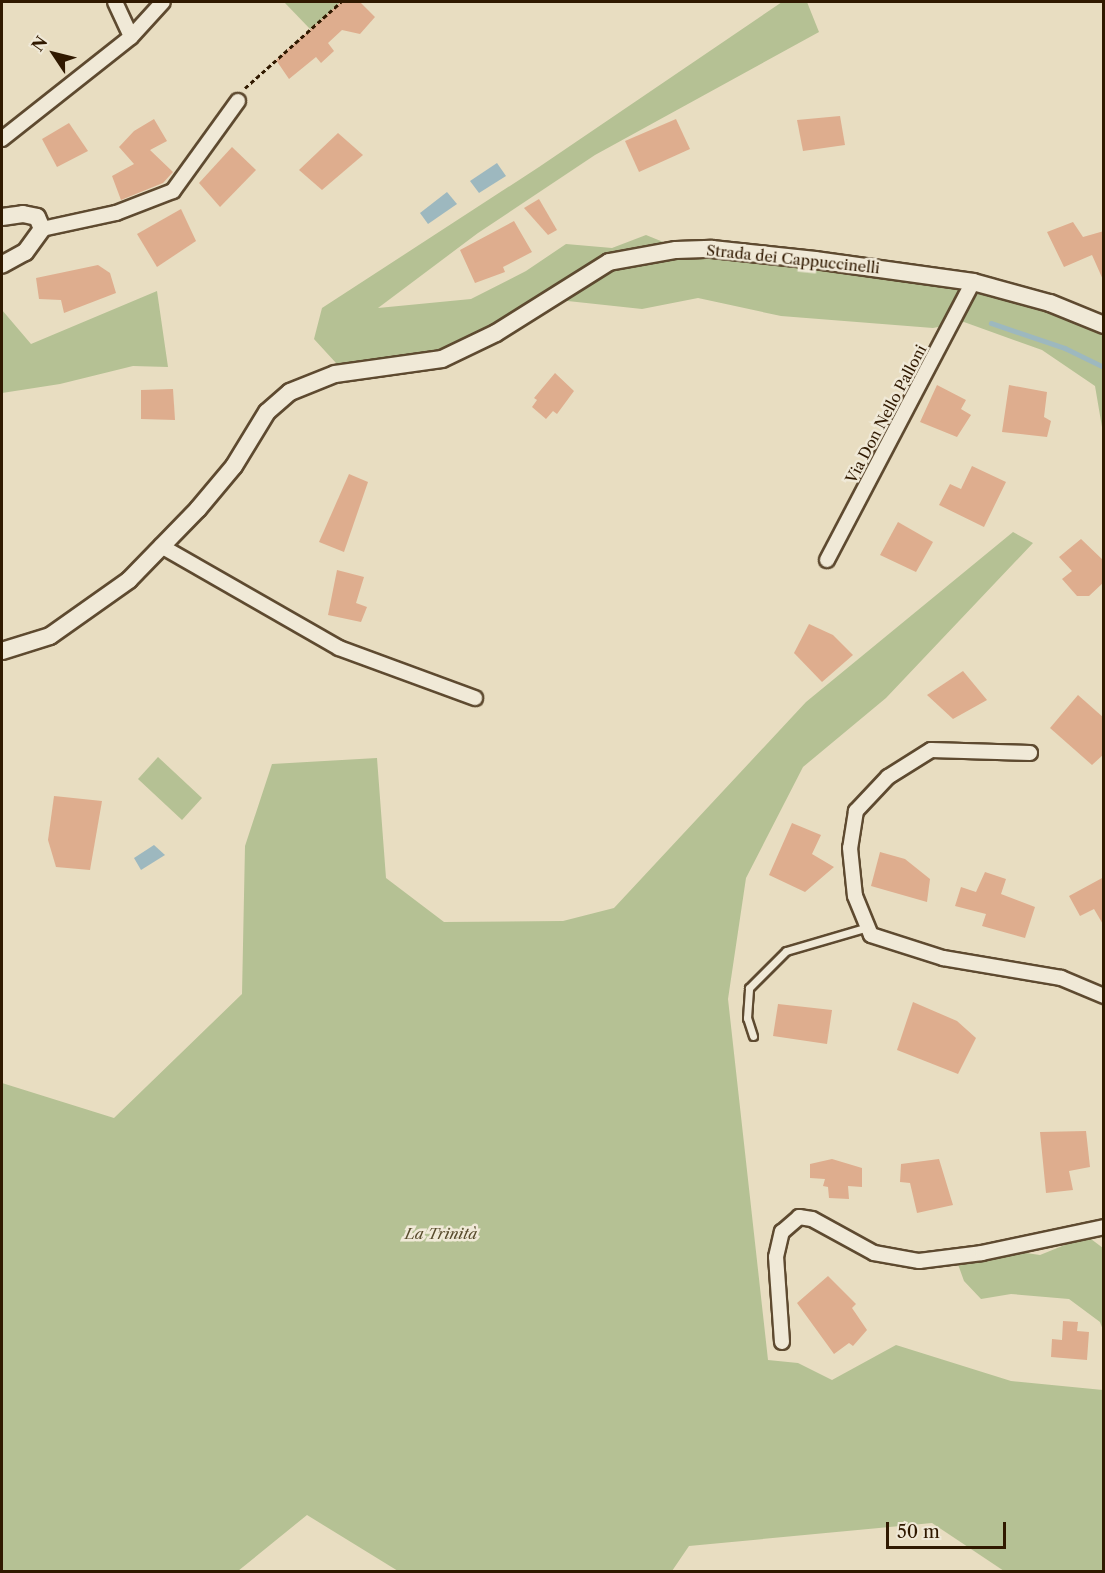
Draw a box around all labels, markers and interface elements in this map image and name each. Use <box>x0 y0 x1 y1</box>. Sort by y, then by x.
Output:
north arrow <box>24 24 84 84</box>
text: N <box>27 32 51 55</box>
street label: Strada dei Cappuccinelli <box>705 241 881 277</box>
street label: Via Don Nello Palloni <box>842 342 930 486</box>
park label: La Trinità <box>405 1225 477 1243</box>
scale bar <box>889 1510 1009 1548</box>
text: 50 m <box>897 1521 940 1543</box>

